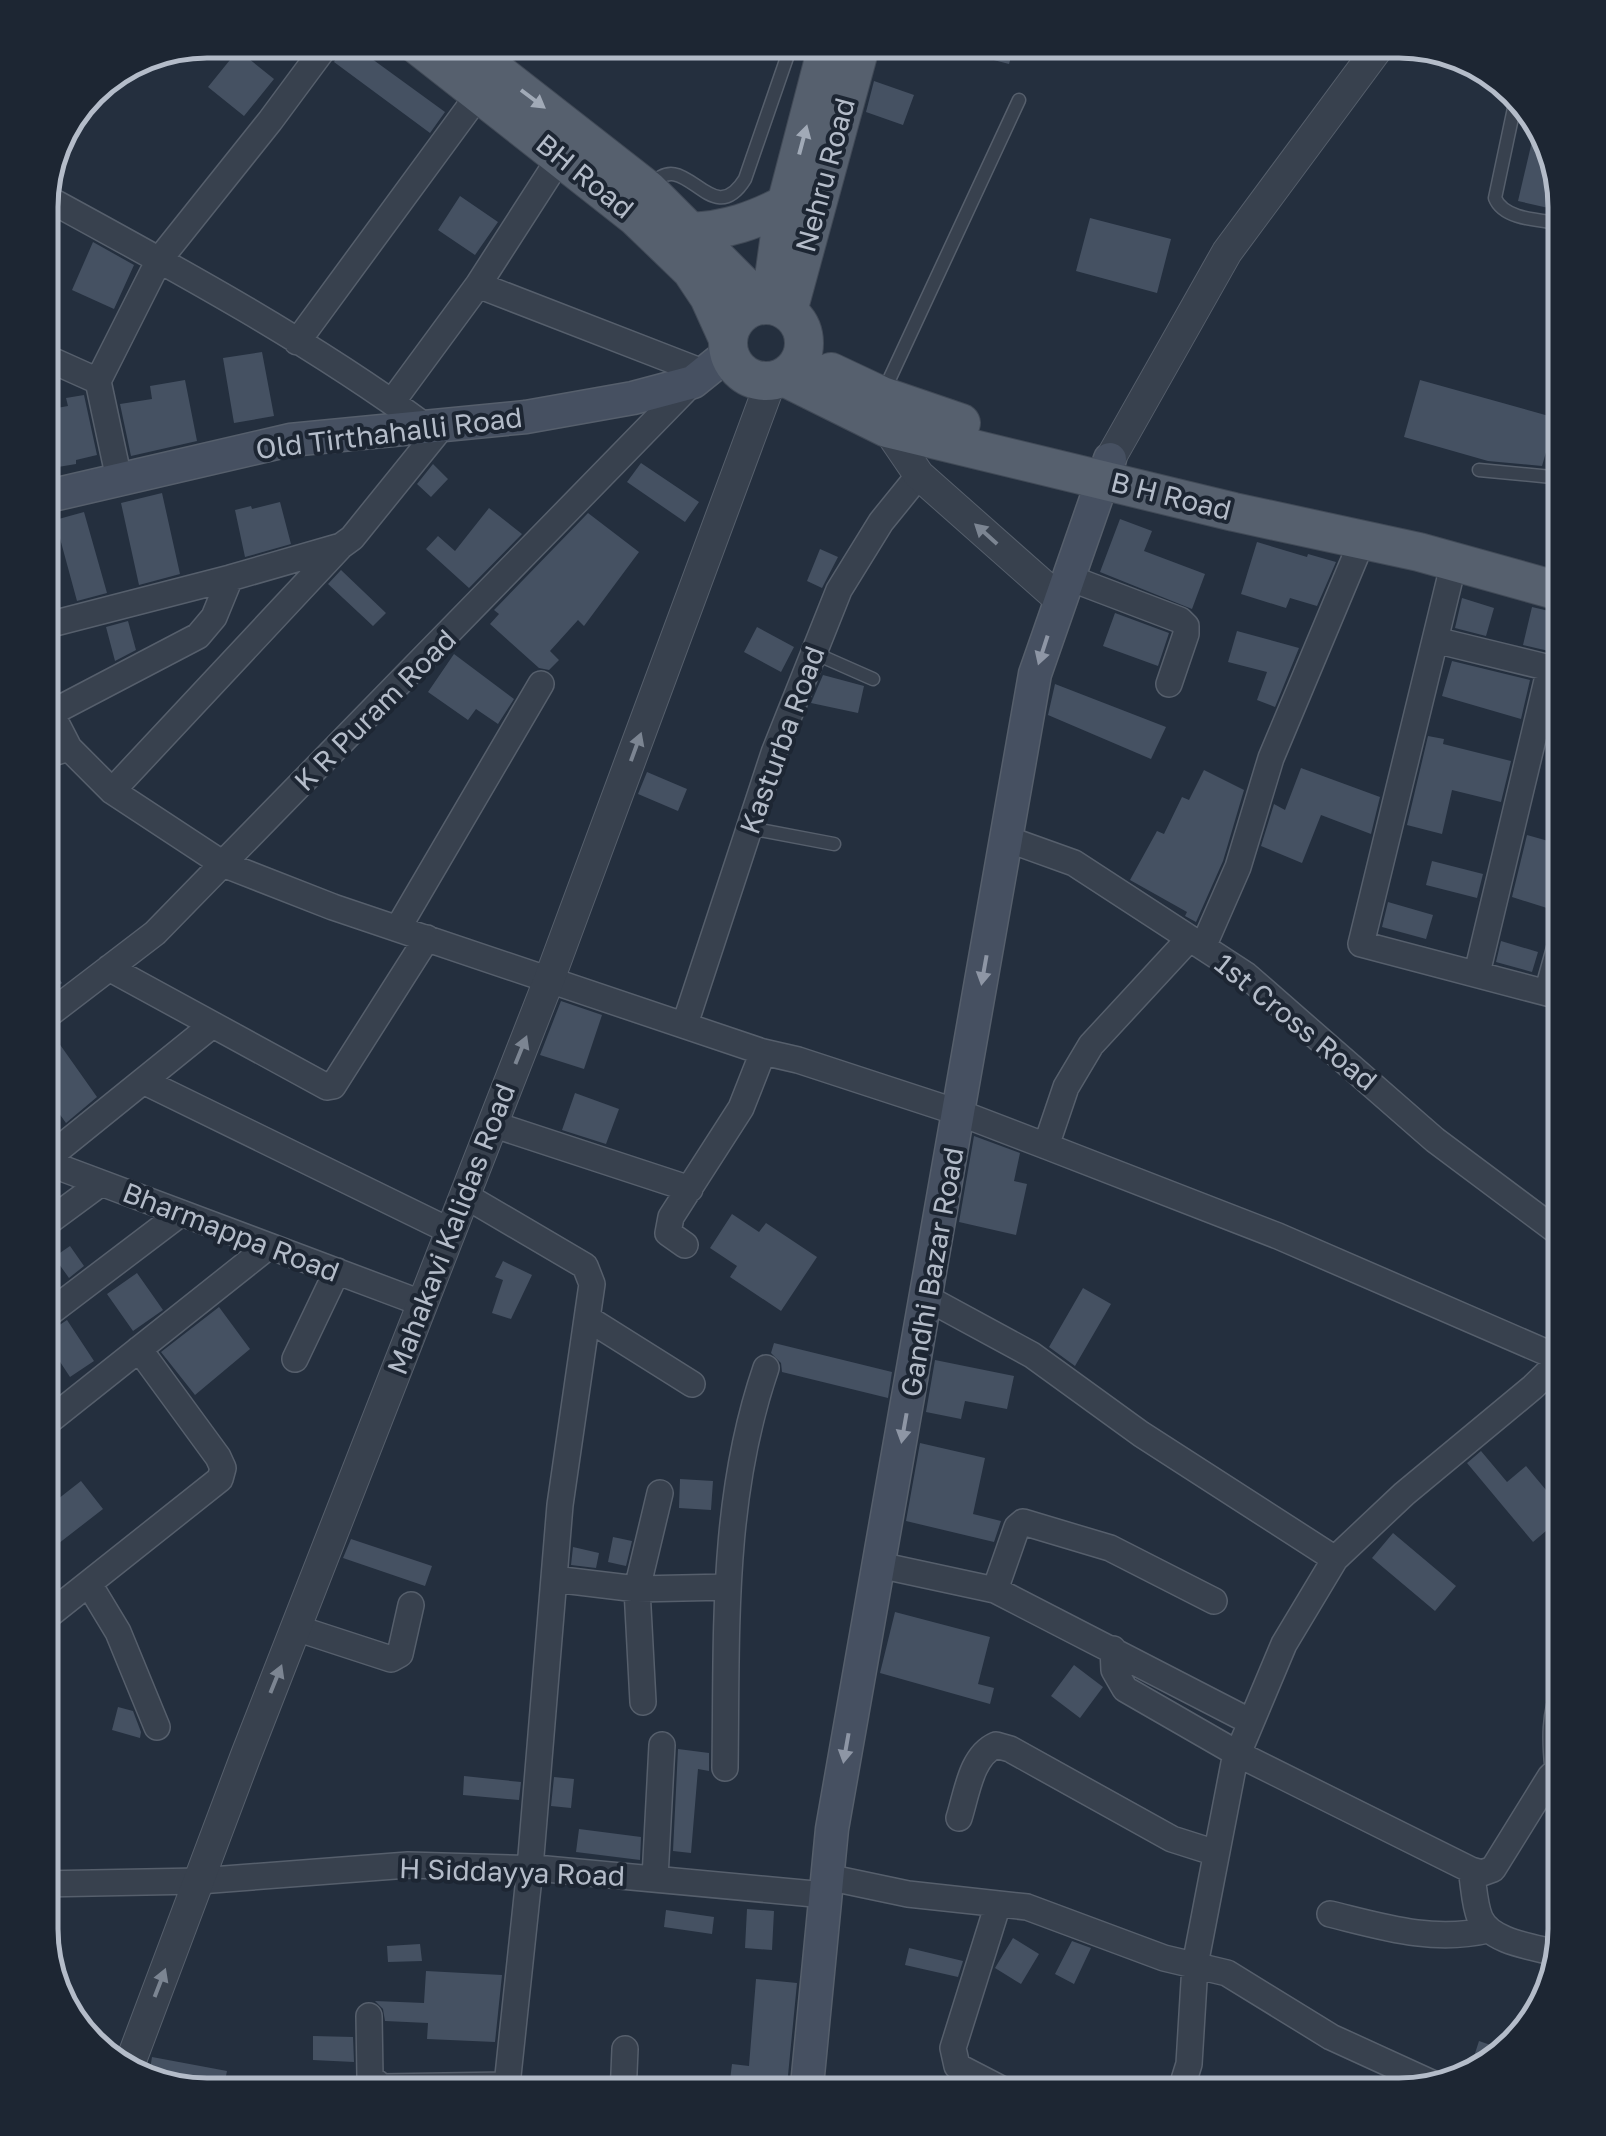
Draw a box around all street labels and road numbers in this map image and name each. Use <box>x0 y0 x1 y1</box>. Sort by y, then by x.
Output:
street label: Nehru Road <box>788 94 861 256</box>
street label: BH Road <box>530 126 641 225</box>
street label: Old Tirthahalli Road <box>254 400 524 465</box>
street label: B H Road <box>1108 465 1235 526</box>
street label: K R Puram Road <box>287 622 462 797</box>
street label: Kasturba Road <box>732 641 831 838</box>
street label: 1st Cross Road <box>1209 946 1384 1097</box>
street label: Mahakavi Kalidas Road <box>380 1079 521 1379</box>
street label: Gandhi Bazar Road <box>893 1145 970 1399</box>
street label: Bharmappa Road <box>118 1175 344 1288</box>
street label: H Siddayya Road <box>398 1851 626 1892</box>

